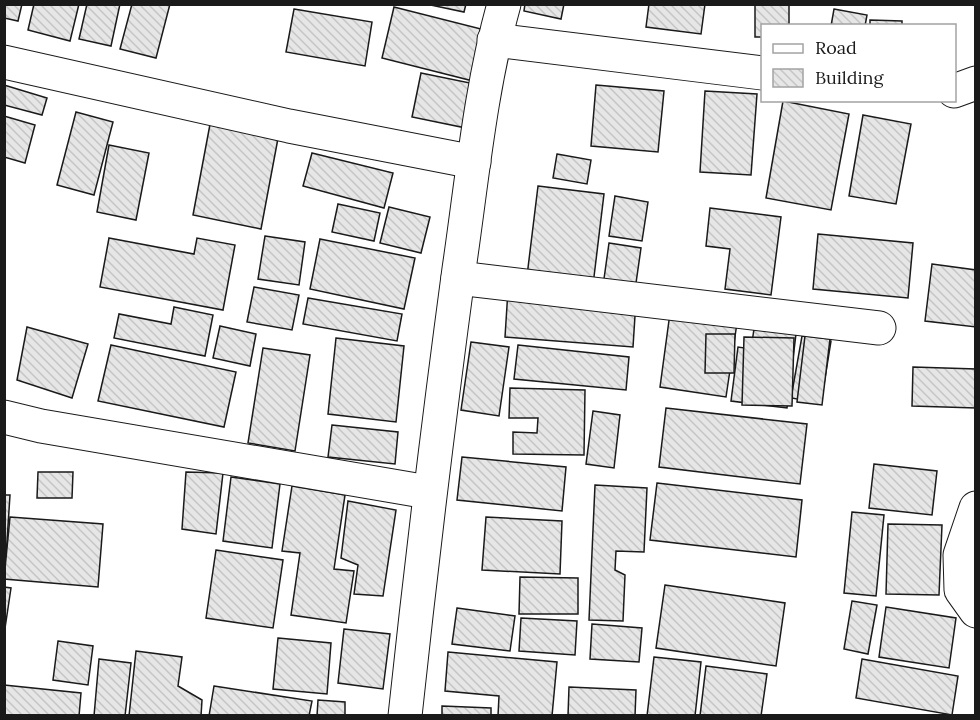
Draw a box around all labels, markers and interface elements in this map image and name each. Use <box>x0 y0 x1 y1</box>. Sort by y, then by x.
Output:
legend <box>761 24 956 102</box>
text: Road <box>815 36 857 59</box>
text: Building <box>815 66 885 89</box>

